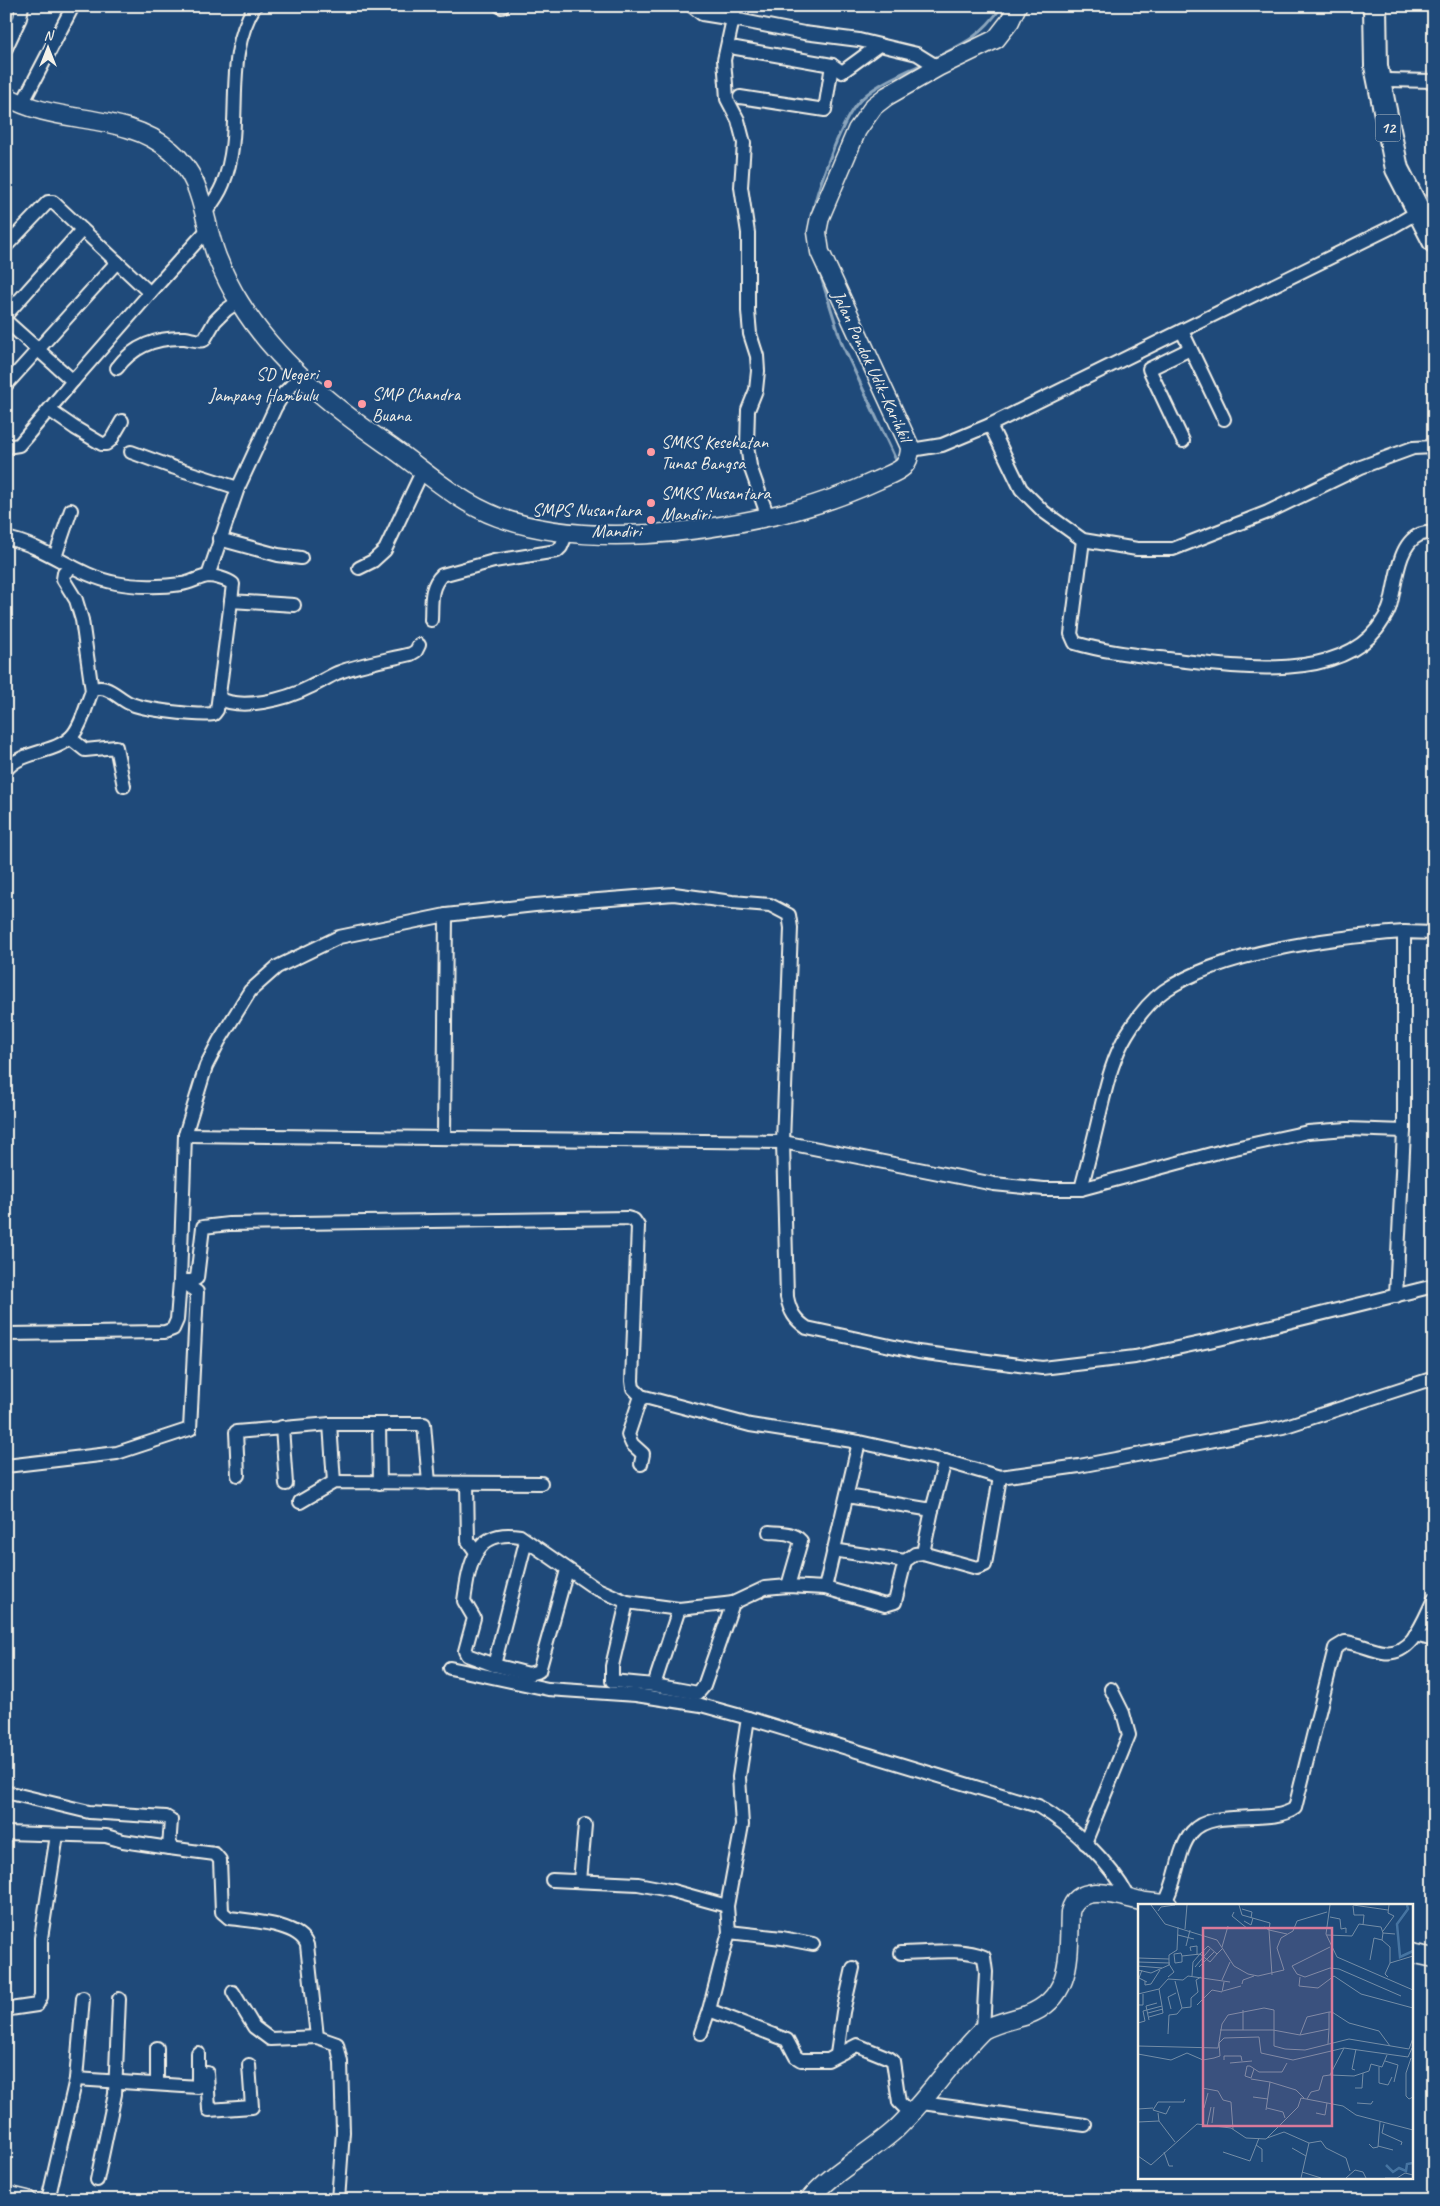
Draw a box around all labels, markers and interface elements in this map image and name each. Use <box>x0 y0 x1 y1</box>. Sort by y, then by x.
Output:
north arrow <box>22 22 72 72</box>
text: N <box>44 27 55 44</box>
road number: 12 <box>1376 115 1400 142</box>
street label: Jalan Pondok Udik–Karihkil <box>827 286 918 447</box>
place label: SD Negeri Jampang Hambulu <box>208 363 321 406</box>
marker: SD Negeri Jampang Hambulu <box>322 378 334 390</box>
place label: SMP Chandra Buana <box>372 383 462 426</box>
marker: SMP Chandra Buana <box>356 398 368 410</box>
place label: SMKS Kesehatan Tunas Bangsa <box>661 431 769 474</box>
marker: SMKS Kesehatan Tunas Bangsa <box>645 446 657 458</box>
place label: SMKS Nusantara Mandiri <box>661 482 771 525</box>
marker: SMKS Nusantara Mandiri <box>645 497 657 509</box>
place label: SMPS Nusantara Mandiri <box>532 499 644 542</box>
marker: SMPS Nusantara Mandiri <box>645 514 657 526</box>
inset map <box>1138 1904 1412 2178</box>

